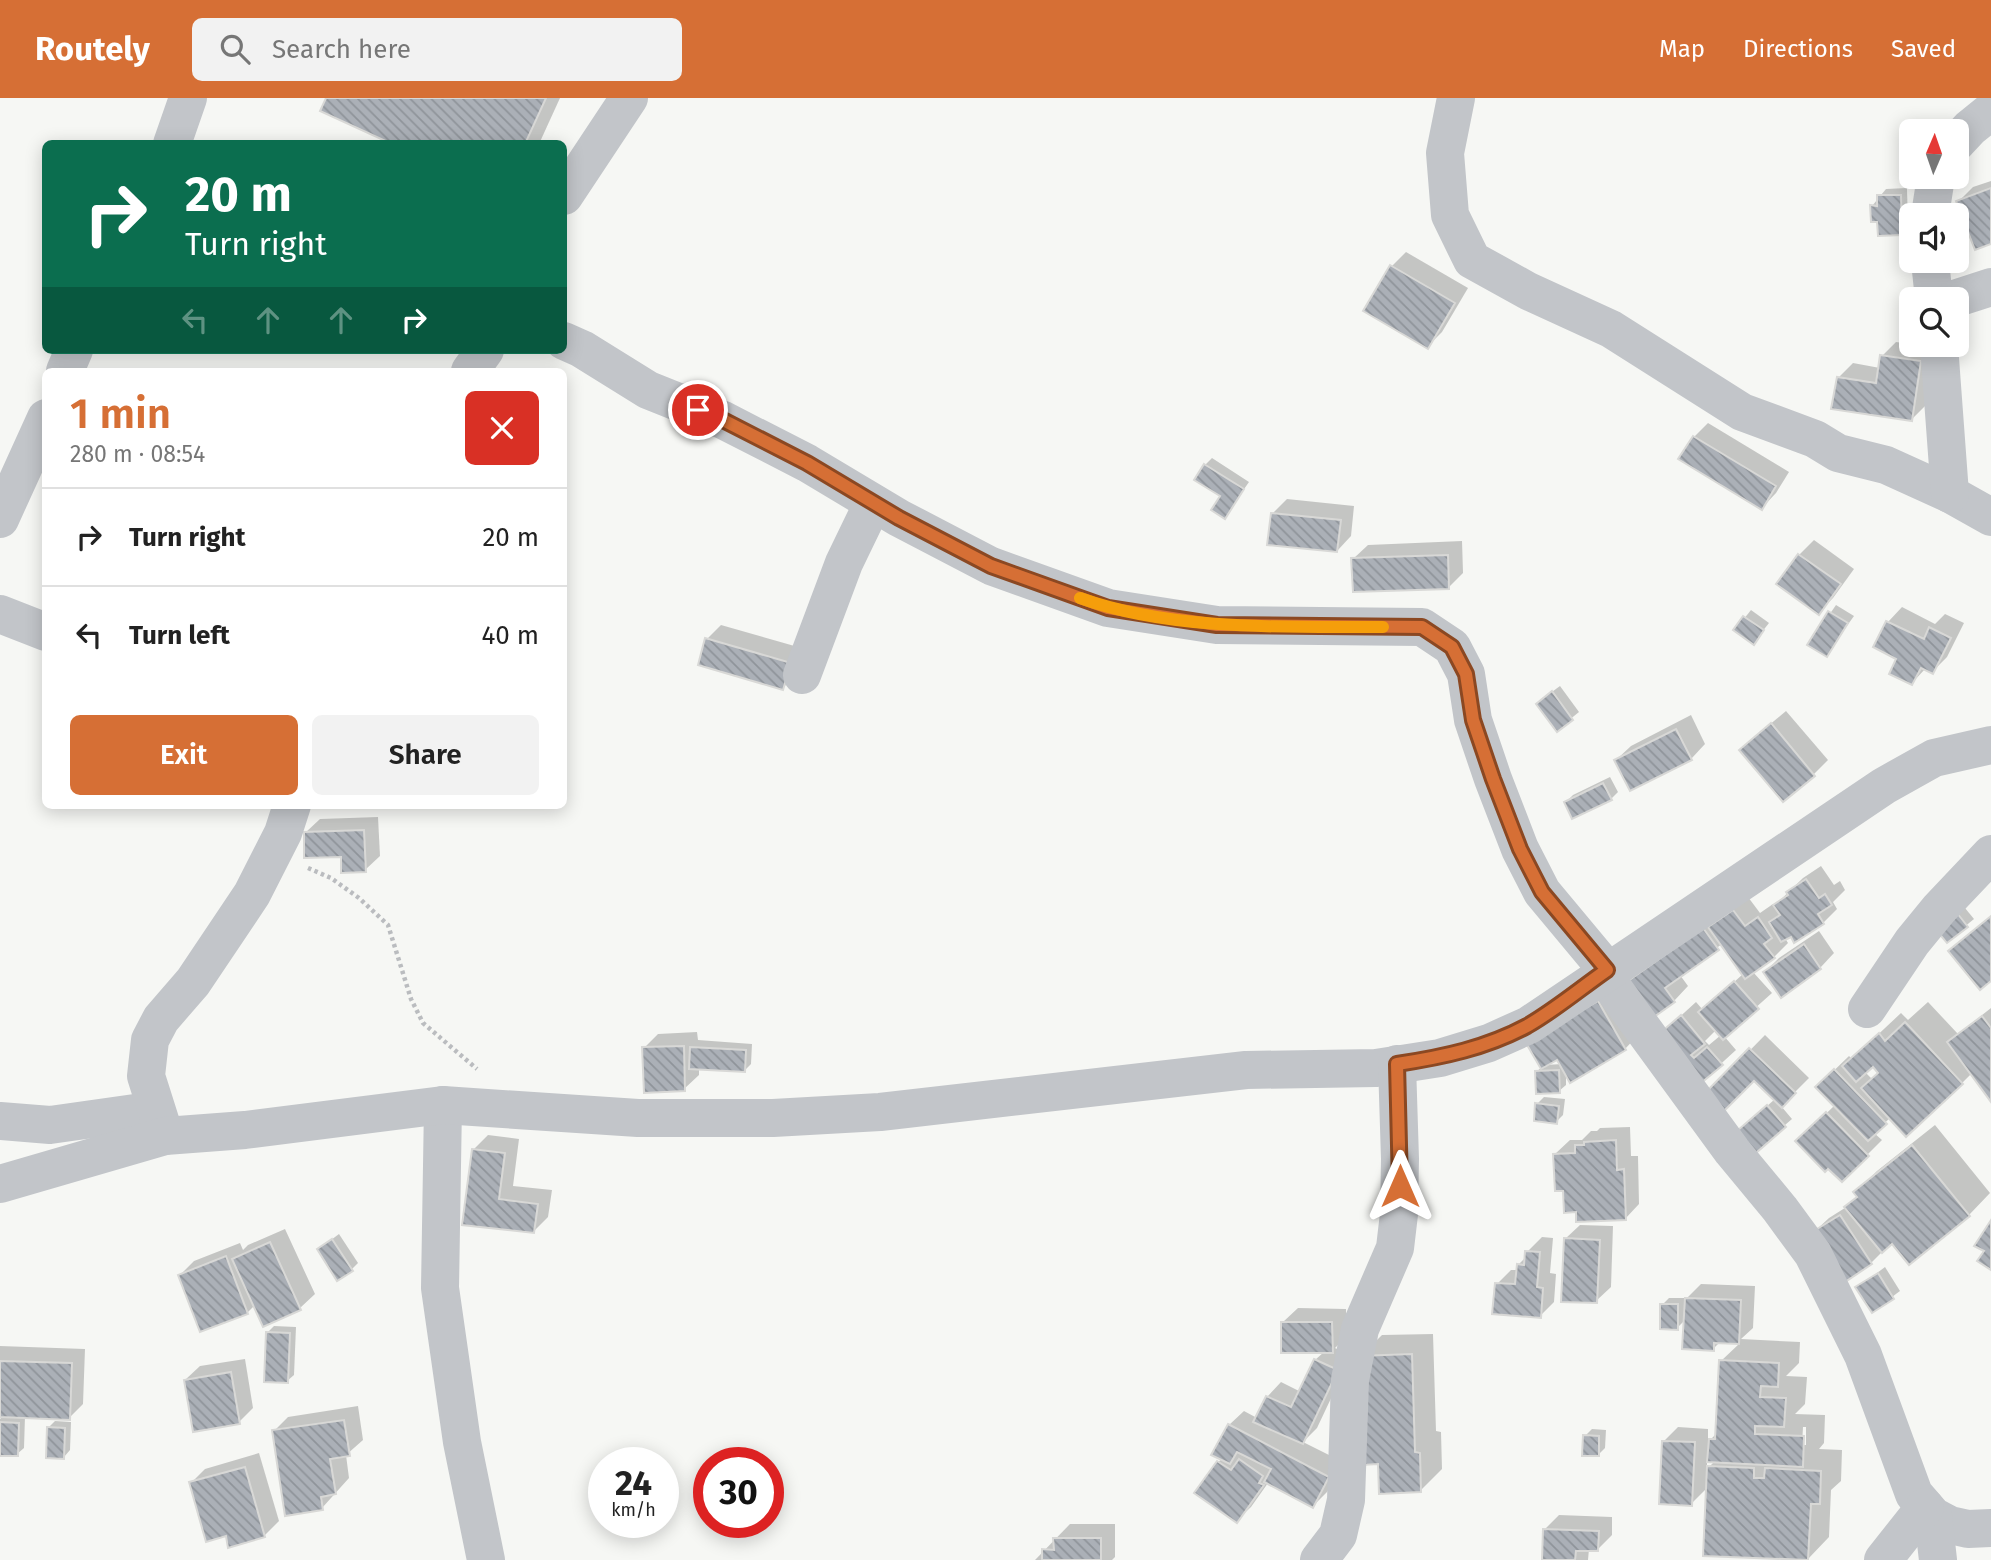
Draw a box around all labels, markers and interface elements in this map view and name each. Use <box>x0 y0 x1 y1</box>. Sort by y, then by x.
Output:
search box <box>192 18 682 81</box>
text: Routely <box>35 29 150 69</box>
icon: search <box>216 30 254 68</box>
text: Search here <box>272 34 411 65</box>
text: Map <box>1659 35 1705 63</box>
text: Directions <box>1743 35 1853 63</box>
text: Saved <box>1891 35 1956 63</box>
north arrow <box>1899 119 1969 189</box>
map controls <box>1899 119 1969 357</box>
text: 20 m <box>185 165 292 224</box>
icon: right <box>70 168 161 259</box>
button: sound <box>1899 203 1969 273</box>
text: Turn right <box>185 225 327 263</box>
button: search <box>1899 287 1969 357</box>
icon: left <box>176 301 214 339</box>
icon: ahead <box>249 301 287 339</box>
icon: ahead <box>322 301 360 339</box>
icon: right <box>395 301 433 339</box>
pin <box>668 380 728 440</box>
text: 1 min <box>70 389 171 439</box>
button: close <box>465 391 539 465</box>
icon: arrive <box>679 391 717 429</box>
text: 280 m · 08:54 <box>70 440 205 468</box>
icon: right <box>70 518 108 556</box>
text: Turn right <box>129 522 246 553</box>
text: 20 m <box>482 522 539 553</box>
icon: left <box>70 616 108 654</box>
text: Turn left <box>129 620 230 651</box>
text: 40 m <box>481 620 539 651</box>
button: Exit <box>70 715 298 795</box>
button: Share <box>312 715 539 795</box>
position arrow <box>1363 1149 1437 1223</box>
speed limit sign: 30 <box>693 1447 784 1538</box>
text: 24 <box>615 1462 652 1504</box>
text: km/h <box>611 1499 656 1521</box>

